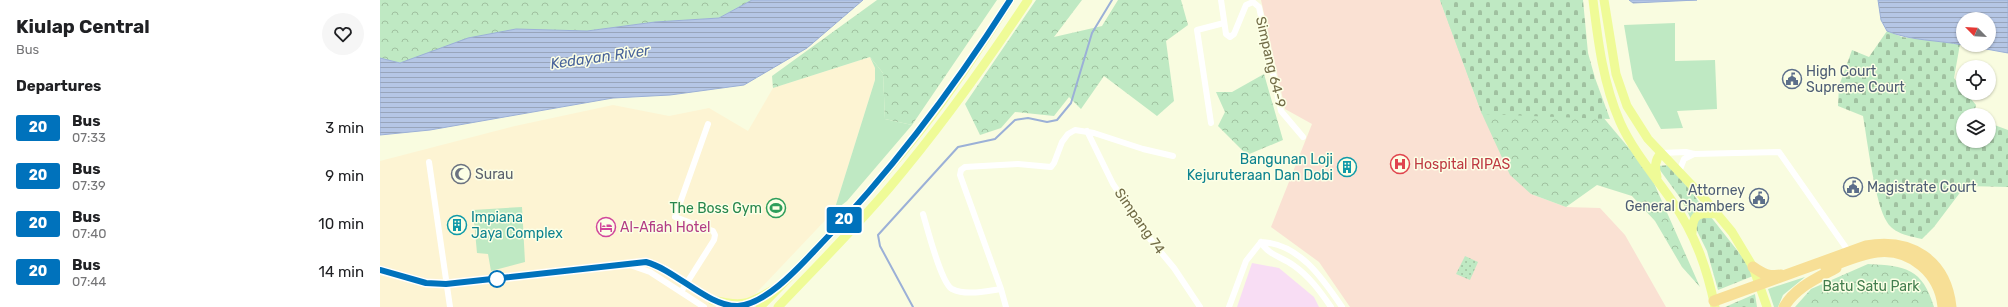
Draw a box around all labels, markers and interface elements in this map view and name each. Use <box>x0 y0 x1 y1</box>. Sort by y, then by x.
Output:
north arrow <box>1956 12 1996 52</box>
map controls <box>1956 12 1996 148</box>
button: heart <box>322 13 364 55</box>
text: Kiulap Central <box>16 15 150 38</box>
street label: Simpang 64-9 <box>1252 15 1289 109</box>
water label: Kedayan River <box>549 41 652 73</box>
text: Bus <box>16 42 39 57</box>
button: locate <box>1956 60 1996 100</box>
place label: High Court Supreme Court <box>1806 63 1905 96</box>
public building icon: High Court Supreme Court <box>1781 68 1803 90</box>
text: Departures <box>16 77 101 95</box>
button: layers <box>1956 108 1996 148</box>
text: Bus <box>72 112 100 130</box>
text: 20 <box>29 119 47 136</box>
text: 3 min <box>325 119 364 137</box>
text: 07:33 <box>72 130 106 145</box>
place label: Bangunan Loji Kejuruteraan Dan Dobi <box>1187 151 1333 184</box>
hospital icon: Hospital RIPAS <box>1389 153 1411 175</box>
building icon: Bangunan Loji Kejuruteraan Dan Dobi <box>1336 156 1358 178</box>
place label: Hospital RIPAS <box>1414 156 1511 173</box>
text: Bus <box>72 160 100 178</box>
mosque icon: Surau <box>450 163 472 185</box>
place label: Surau <box>475 166 514 183</box>
text: 20 <box>29 167 47 184</box>
text: 9 min <box>325 167 364 185</box>
public building icon: Magistrate Court <box>1842 176 1864 198</box>
text: 07:39 <box>72 178 106 193</box>
place label: Magistrate Court <box>1867 179 1977 196</box>
place label: Attorney General Chambers <box>1625 182 1745 215</box>
street label: Simpang 74 <box>1111 185 1169 258</box>
public building icon: Attorney General Chambers <box>1748 187 1770 209</box>
sports icon: The Boss Gym <box>765 197 787 219</box>
place label: The Boss Gym <box>670 200 762 217</box>
line badge: 20 <box>826 207 862 233</box>
text: Bus <box>72 208 100 226</box>
place label: Impiana Jaya Complex <box>471 209 563 242</box>
text: 20 <box>835 211 853 228</box>
building icon: Impiana Jaya Complex <box>446 214 468 236</box>
text: 20 <box>29 215 47 232</box>
text: 10 min <box>318 215 364 233</box>
hotel icon: Al-Afiah Hotel <box>595 216 617 238</box>
place label: Al-Afiah Hotel <box>620 219 710 236</box>
text: 07:40 <box>72 226 107 241</box>
text: Bus <box>72 256 100 274</box>
text: 20 <box>29 263 47 280</box>
text: 14 min <box>319 263 364 281</box>
unlabelled marker <box>488 270 506 288</box>
text: 07:44 <box>72 274 106 289</box>
park label: Batu Satu Park <box>1822 278 1920 295</box>

